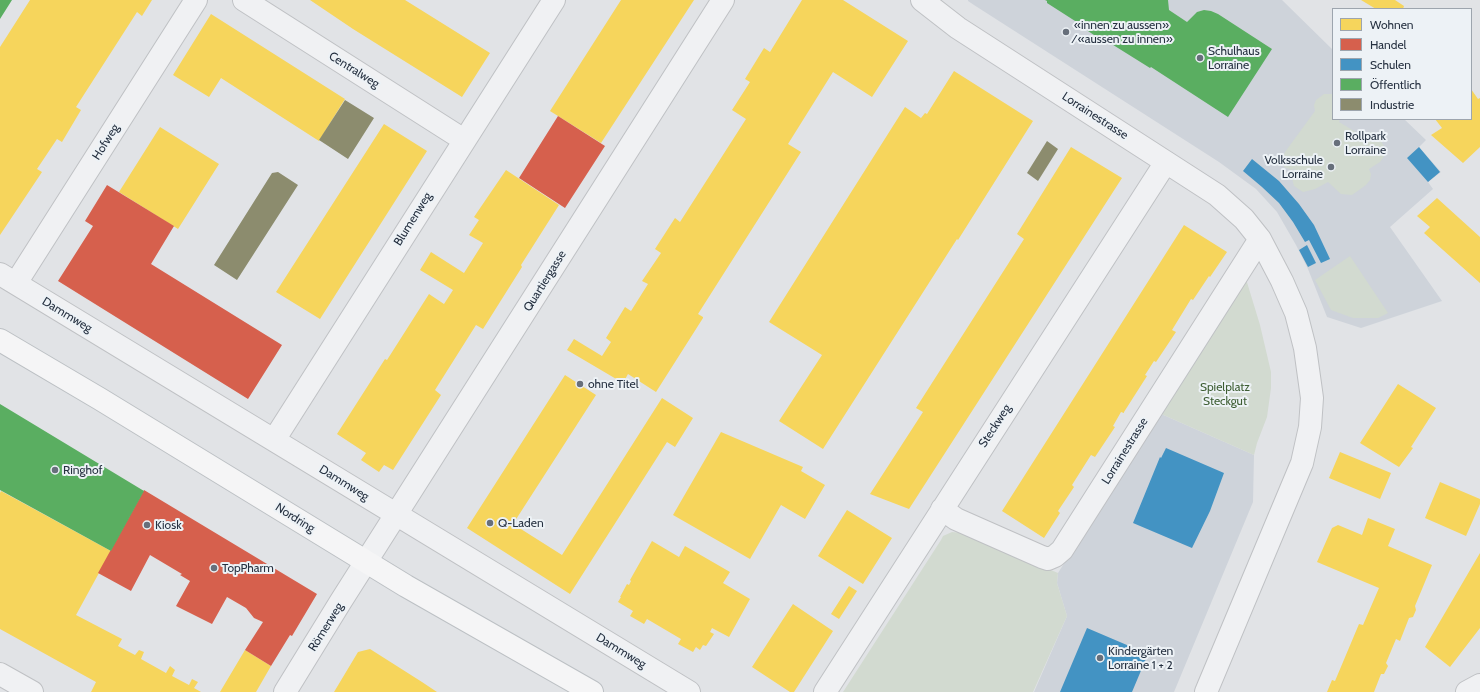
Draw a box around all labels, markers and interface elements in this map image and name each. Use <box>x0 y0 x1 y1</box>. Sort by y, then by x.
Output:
legend <box>1332 8 1472 120</box>
text: Wohnen <box>1370 17 1414 32</box>
place label: «innen zu aussen» ⁄ «aussen zu innen» <box>1074 18 1173 46</box>
marker: «innen zu aussen» ⁄ «aussen zu innen» <box>1061 27 1071 37</box>
text: Handel <box>1370 37 1406 52</box>
place label: Schulhaus Lorraine <box>1208 44 1260 72</box>
street label: Centralweg <box>326 49 382 91</box>
marker: Schulhaus Lorraine <box>1195 53 1205 63</box>
text: Schulen <box>1370 57 1411 72</box>
text: Öffentlich <box>1370 77 1421 92</box>
street label: Lorrainestrasse <box>1059 89 1131 143</box>
text: Industrie <box>1370 97 1414 112</box>
street label: Hofweg <box>89 121 123 163</box>
place label: Rollpark Lorraine <box>1345 129 1386 157</box>
marker: Rollpark Lorraine <box>1332 138 1342 148</box>
place label: Volksschule Lorraine <box>1265 153 1323 181</box>
marker: Volksschule Lorraine <box>1326 162 1336 172</box>
street label: Blumenweg <box>391 190 435 248</box>
street label: Quartiergasse <box>521 248 569 314</box>
street label: Dammweg <box>39 294 95 336</box>
place label: ohne Titel <box>588 377 638 391</box>
marker: ohne Titel <box>575 379 585 389</box>
park label: Spielplatz Steckgut <box>1200 380 1250 408</box>
street label: Steckweg <box>976 402 1014 450</box>
street label: Lorrainestrasse <box>1099 415 1151 487</box>
street label: Dammweg <box>316 462 372 504</box>
place label: Ringhof <box>63 463 102 477</box>
marker: Ringhof <box>50 465 60 475</box>
street label: Nordring <box>272 500 318 536</box>
place label: Q-Laden <box>498 516 544 530</box>
place label: Kiosk <box>155 518 182 532</box>
marker: Q-Laden <box>485 518 495 528</box>
marker: Kiosk <box>142 520 152 530</box>
place label: TopPharm <box>222 561 274 575</box>
marker: TopPharm <box>209 563 219 573</box>
street label: Römerweg <box>305 600 347 654</box>
street label: Dammweg <box>593 630 649 672</box>
place label: Kindergärten Lorraine 1 + 2 <box>1108 644 1173 672</box>
marker: Kindergärten Lorraine 1 + 2 <box>1095 653 1105 663</box>

